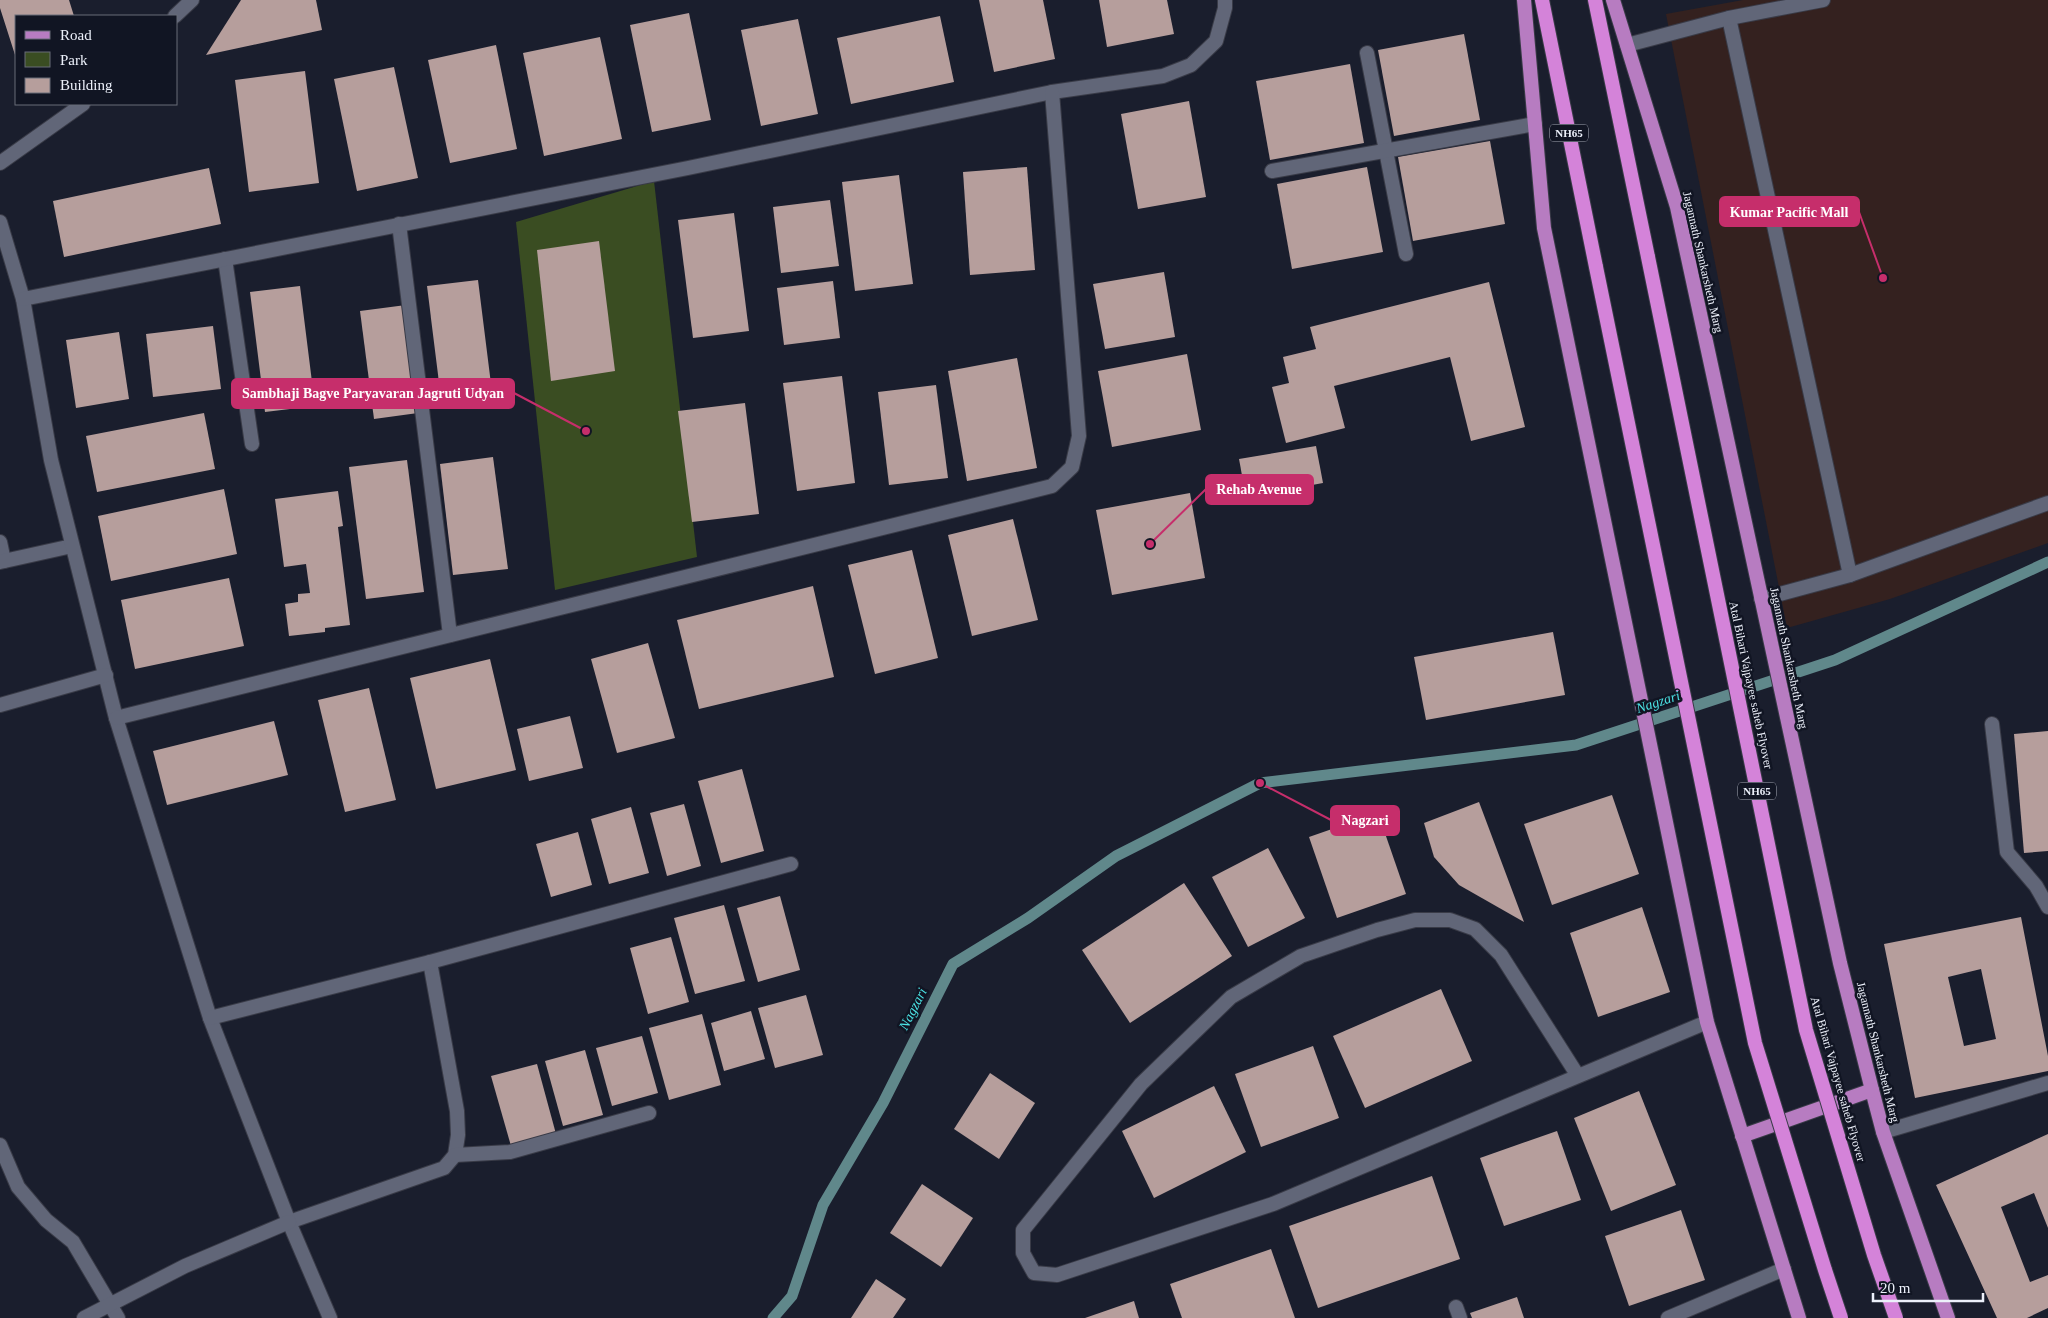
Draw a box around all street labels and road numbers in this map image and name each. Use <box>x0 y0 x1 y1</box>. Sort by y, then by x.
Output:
road number: NH65 <box>1550 125 1588 142</box>
street label: Jagannath Shankarsheth Marg <box>1680 190 1726 334</box>
street label: Jagannath Shankarsheth Marg <box>1767 586 1811 730</box>
street label: Atal Bihari Vajpayee saheb Flyover <box>1726 600 1776 770</box>
road number: NH65 <box>1738 782 1776 799</box>
street label: Jagannath Shankarsheth Marg <box>1854 980 1902 1124</box>
street label: Atal Bihari Vajpayee saheb Flyover <box>1808 995 1868 1163</box>

